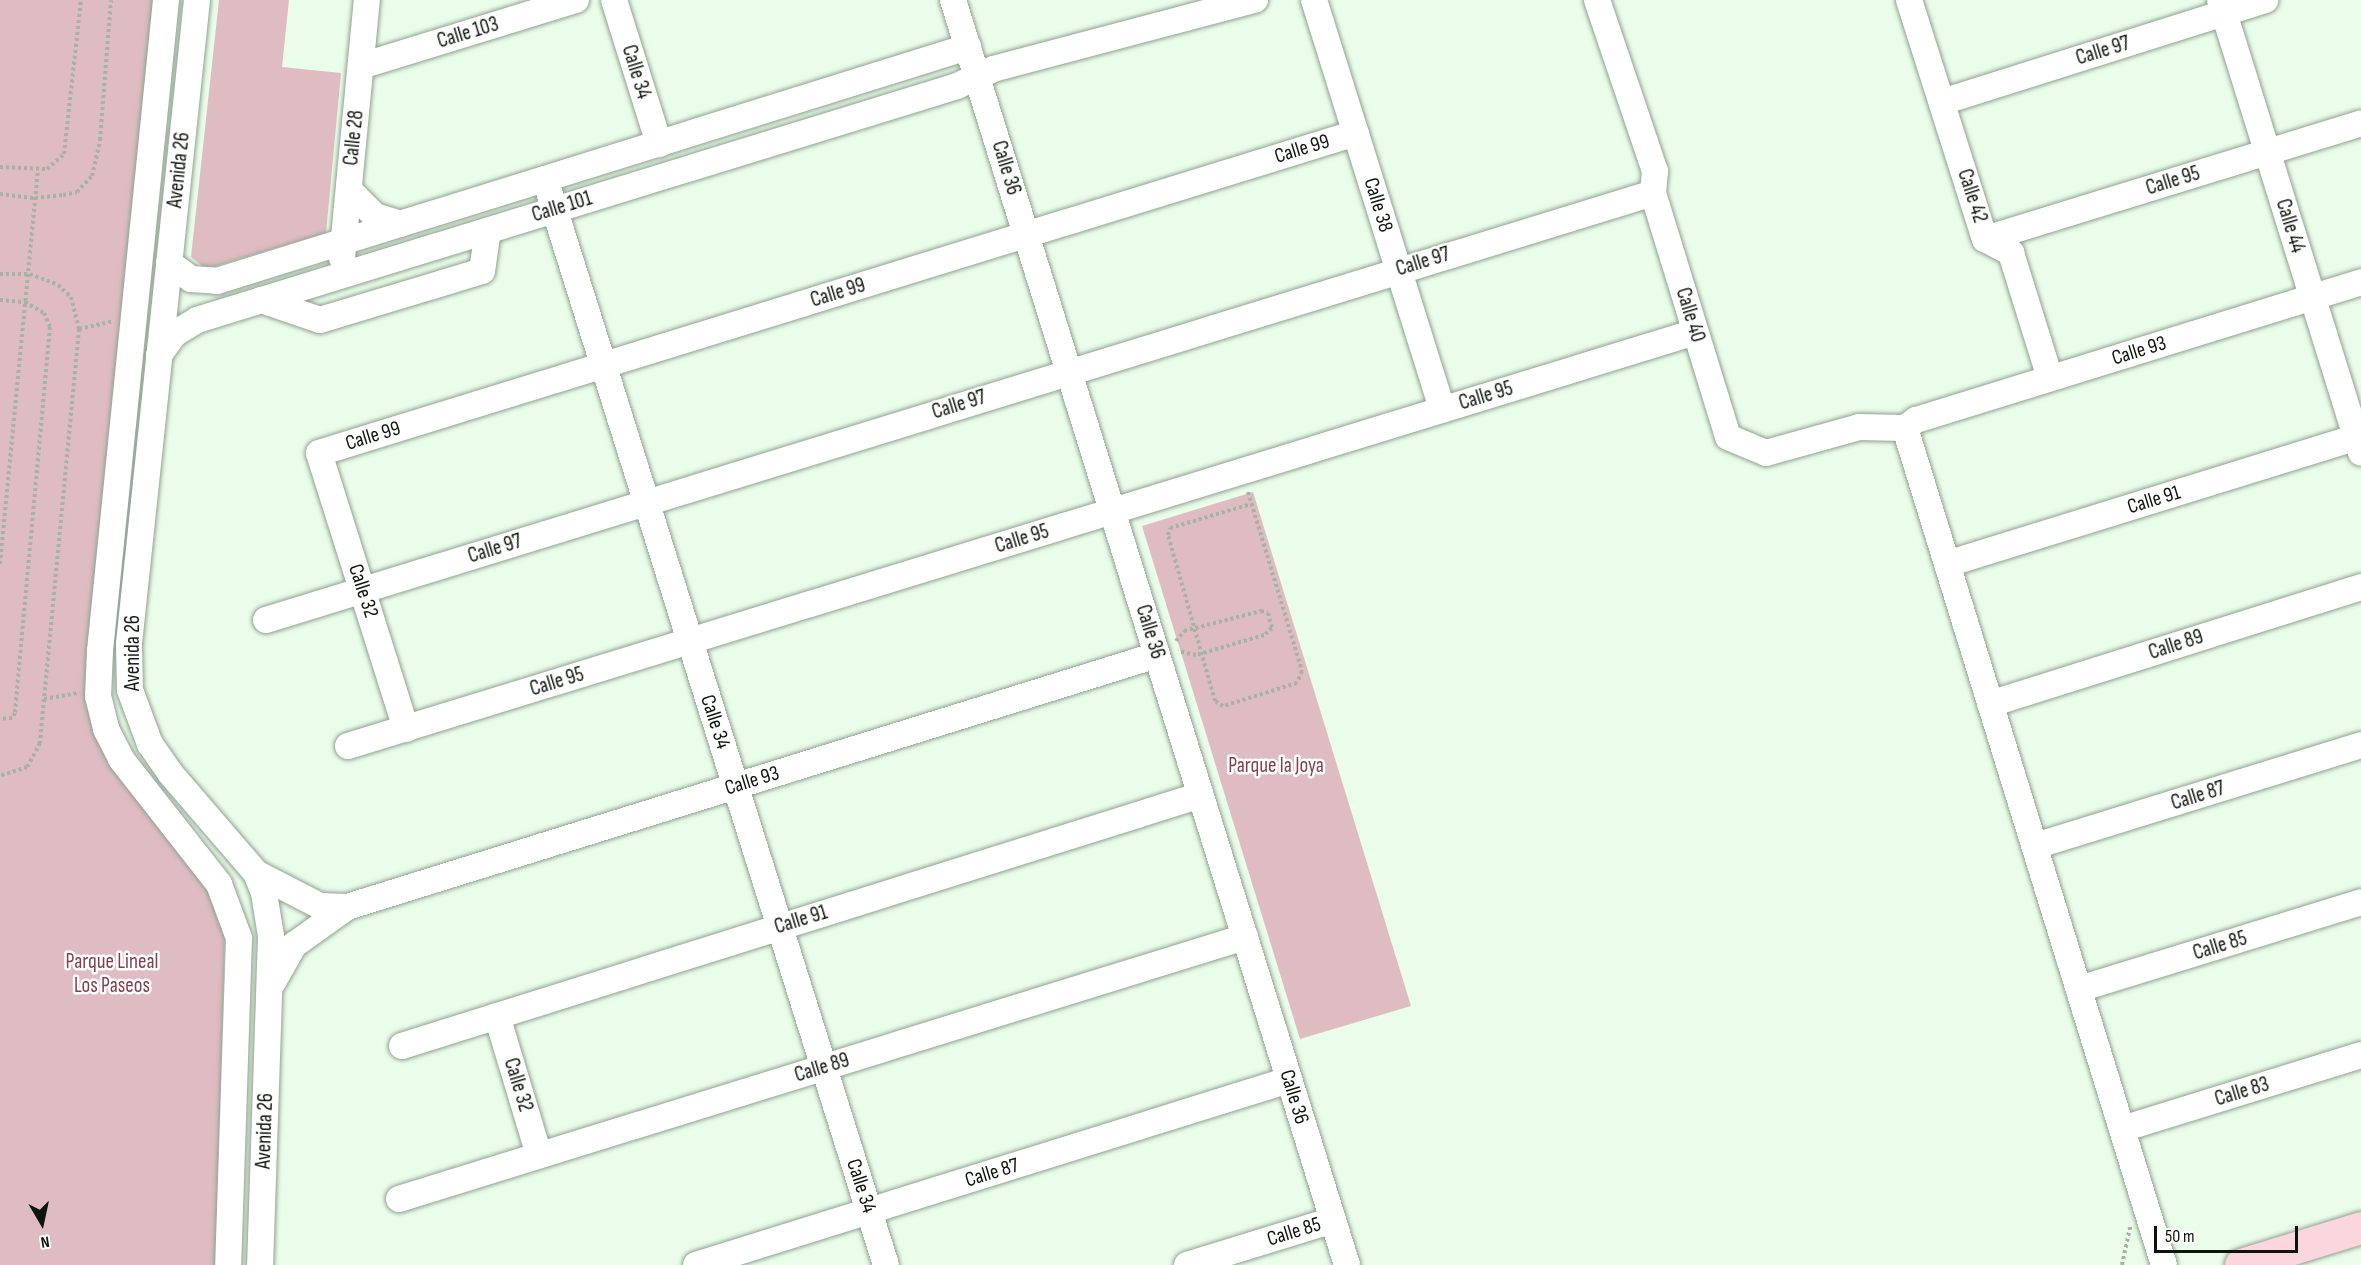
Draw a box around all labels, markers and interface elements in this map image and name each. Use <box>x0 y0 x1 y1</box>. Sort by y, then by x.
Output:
street label: Calle 103 <box>434 12 502 54</box>
street label: Calle 97 <box>2073 31 2133 71</box>
street label: Calle 34 <box>616 42 656 102</box>
street label: Calle 28 <box>339 109 369 167</box>
street label: Calle 99 <box>1271 129 1333 169</box>
street label: Avenida 26 <box>162 131 196 209</box>
street label: Calle 36 <box>986 138 1026 198</box>
street label: Calle 95 <box>2143 161 2203 201</box>
street label: Calle 42 <box>1952 166 1992 226</box>
street label: Calle 38 <box>1358 175 1398 235</box>
street label: Calle 101 <box>529 186 595 228</box>
street label: Calle 44 <box>2270 196 2310 256</box>
street label: Calle 97 <box>1393 242 1453 282</box>
street label: Calle 99 <box>807 273 869 313</box>
street label: Calle 40 <box>1670 285 1710 345</box>
street label: Calle 93 <box>2109 331 2169 371</box>
street label: Calle 95 <box>1456 376 1516 416</box>
street label: Calle 97 <box>929 385 989 425</box>
street label: Calle 99 <box>342 416 404 456</box>
street label: Calle 91 <box>2124 480 2184 520</box>
street label: Calle 95 <box>992 519 1052 559</box>
street label: Calle 97 <box>465 529 525 569</box>
street label: Calle 32 <box>343 561 383 621</box>
street label: Calle 36 <box>1130 602 1170 662</box>
street label: Avenida 26 <box>120 615 146 691</box>
street label: Calle 89 <box>2145 624 2207 666</box>
street label: Calle 95 <box>527 662 587 702</box>
street label: Calle 34 <box>694 692 736 752</box>
park label: Parque la Joya <box>1228 753 1324 779</box>
street label: Calle 93 <box>722 761 782 801</box>
street label: Calle 87 <box>2168 776 2228 816</box>
street label: Calle 91 <box>771 900 831 940</box>
street label: Calle 85 <box>2190 926 2250 966</box>
park label: Parque Lineal Los Paseos <box>66 949 158 999</box>
street label: Calle 89 <box>792 1048 852 1088</box>
street label: Calle 32 <box>498 1055 538 1115</box>
street label: Calle 36 <box>1274 1067 1314 1127</box>
street label: Calle 83 <box>2212 1072 2272 1112</box>
street label: Avenida 26 <box>251 1093 279 1169</box>
street label: Calle 87 <box>962 1153 1022 1193</box>
street label: Calle 34 <box>840 1156 882 1216</box>
north arrow <box>12 1193 72 1253</box>
street label: Calle 85 <box>1264 1212 1324 1252</box>
scale bar <box>2157 1214 2301 1252</box>
text: 50 m <box>2165 1226 2195 1247</box>
text: N <box>39 1231 51 1251</box>

